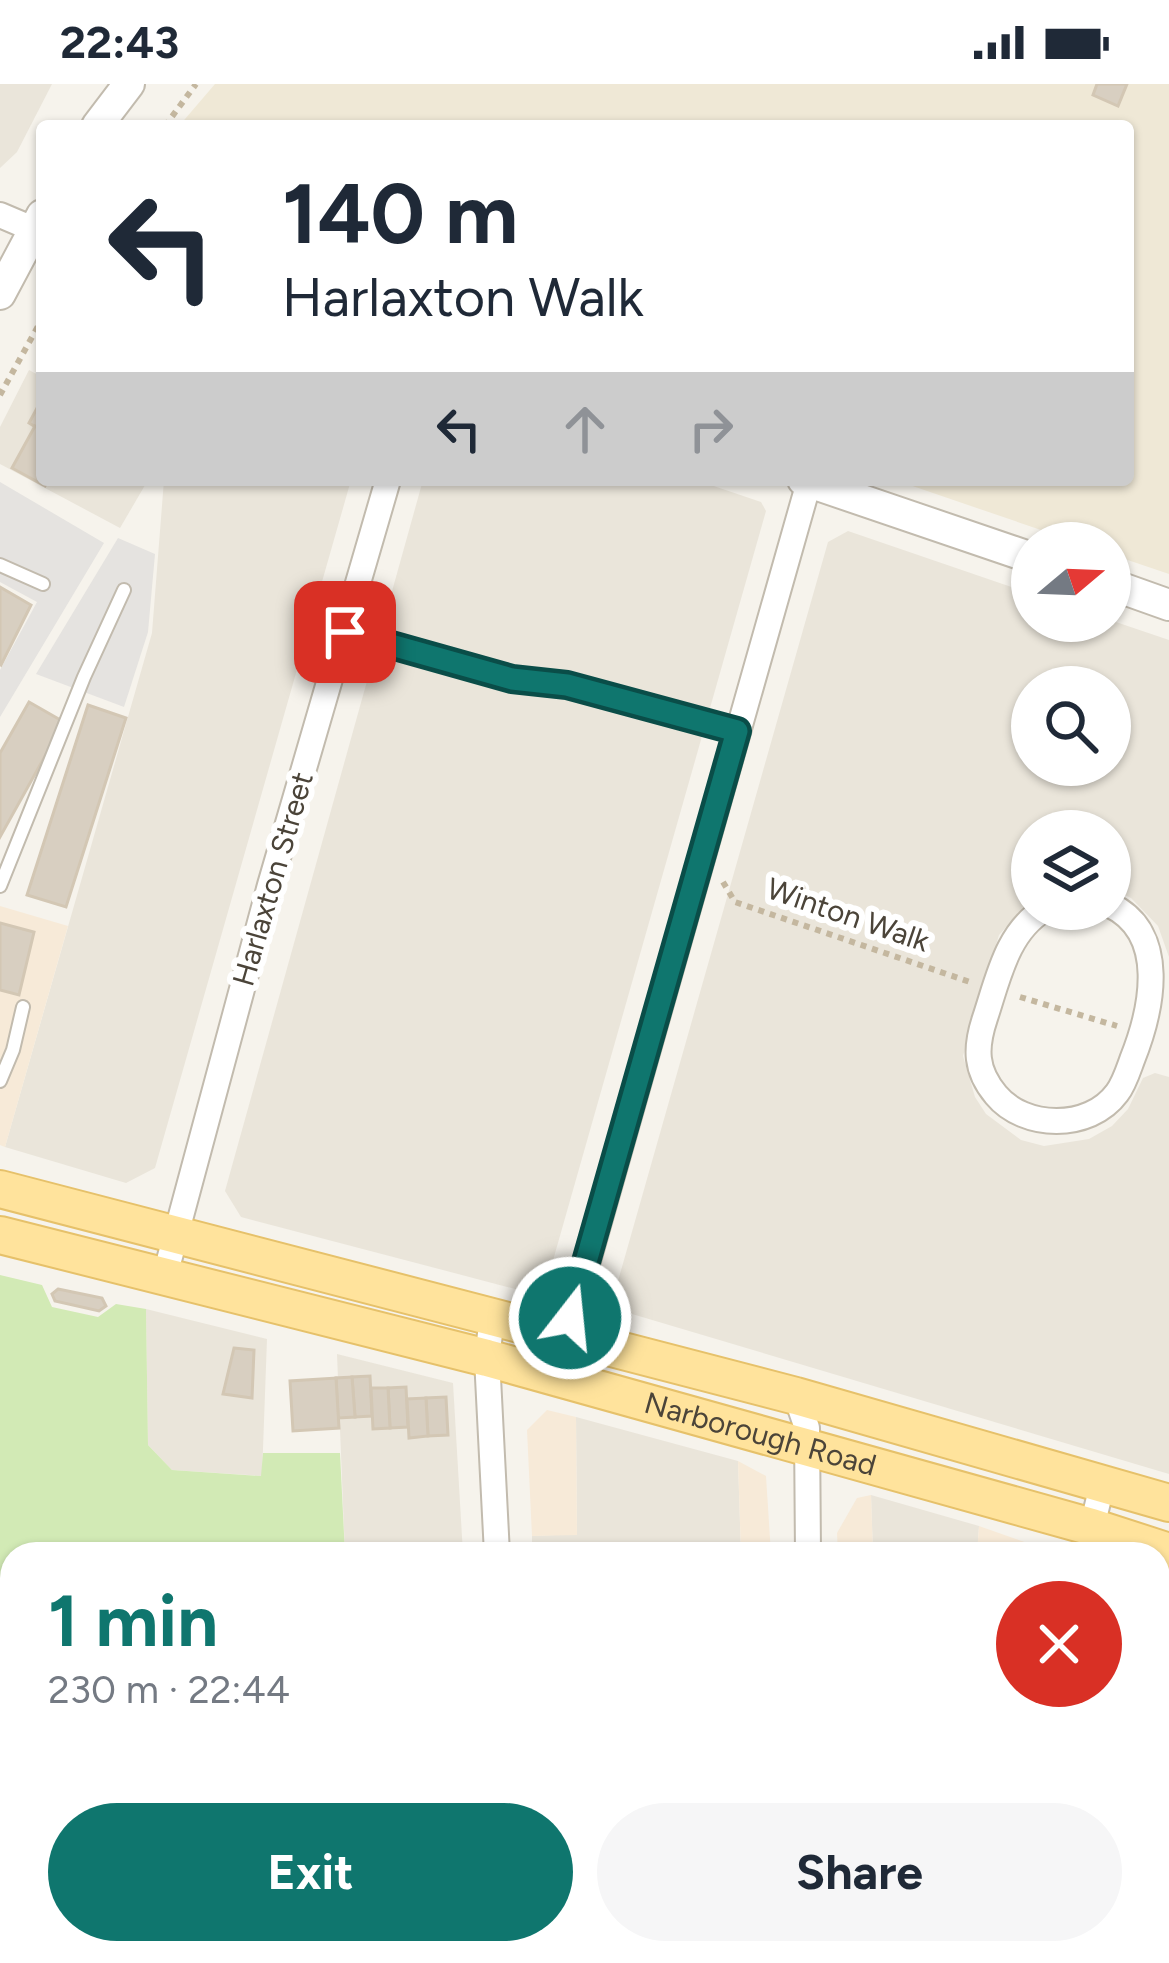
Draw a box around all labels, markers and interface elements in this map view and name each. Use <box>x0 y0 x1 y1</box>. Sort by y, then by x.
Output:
text: 22:43 <box>60 15 179 69</box>
text: 140 m <box>282 163 518 264</box>
icon: left <box>84 168 240 324</box>
text: Harlaxton Walk <box>282 265 644 330</box>
icon: left <box>426 396 492 462</box>
icon: ahead <box>552 396 618 462</box>
icon: right <box>678 396 744 462</box>
north arrow <box>1011 522 1131 642</box>
map controls <box>1011 522 1131 930</box>
pin <box>294 581 396 683</box>
icon: arrive <box>312 599 378 665</box>
button: search <box>1011 666 1131 786</box>
street label: Harlaxton Street <box>224 768 321 990</box>
button: layers <box>1011 810 1131 930</box>
street label: Winton Walk <box>762 869 935 960</box>
position arrow <box>507 1255 633 1381</box>
street label: Narborough Road <box>640 1384 880 1484</box>
text: 1 min <box>48 1578 218 1664</box>
button: close <box>996 1581 1122 1707</box>
text: 230 m · 22:44 <box>48 1666 290 1713</box>
button: Exit <box>48 1803 573 1941</box>
button: Share <box>597 1803 1122 1941</box>

